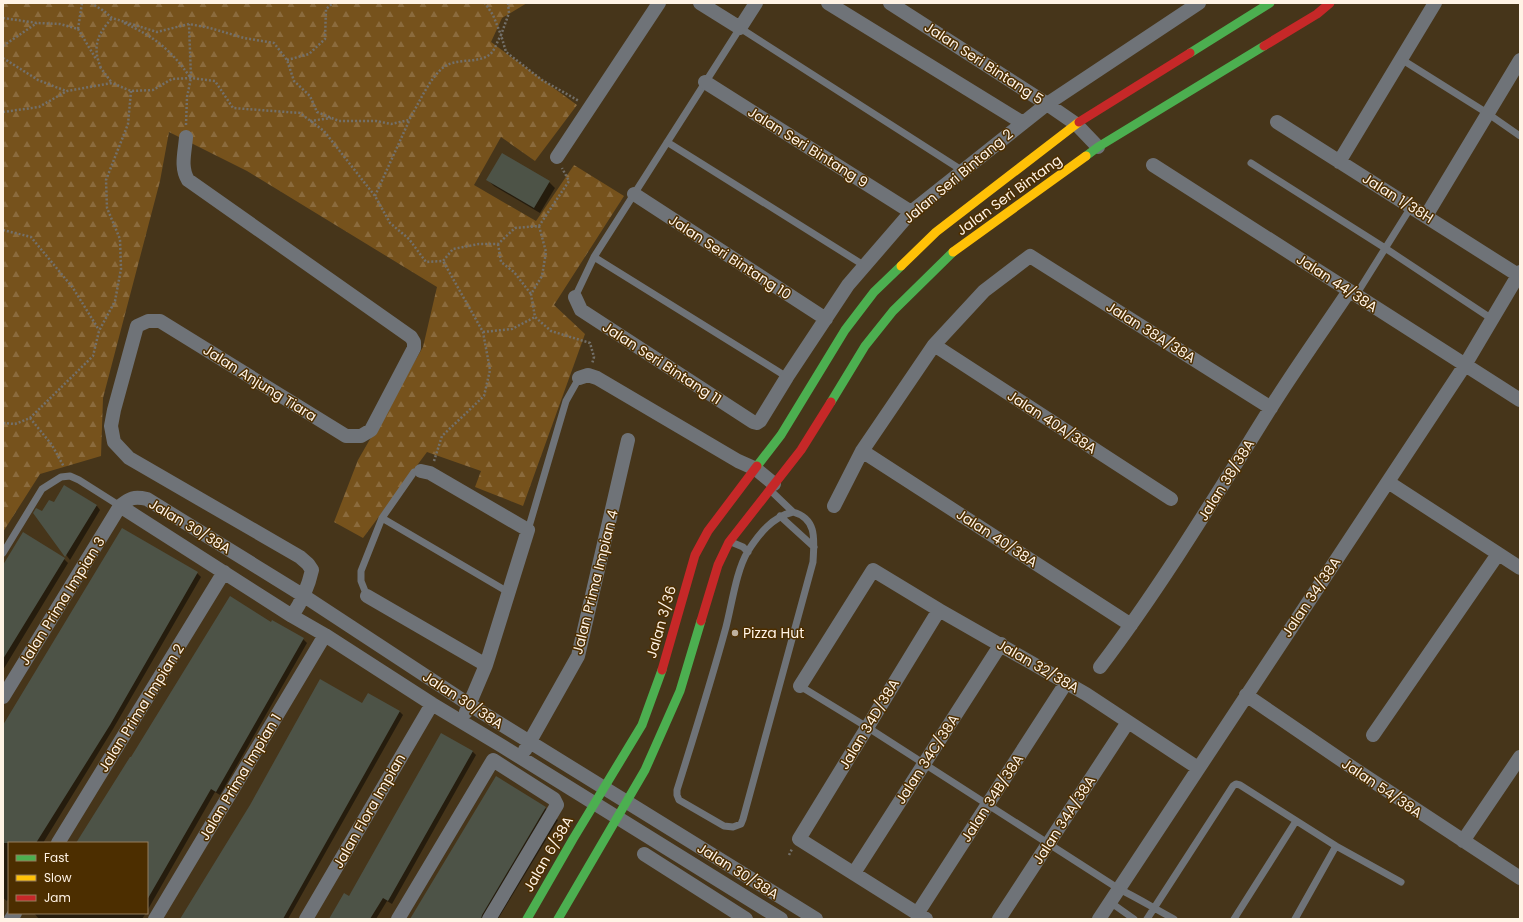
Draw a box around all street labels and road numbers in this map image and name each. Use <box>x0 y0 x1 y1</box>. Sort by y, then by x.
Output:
street label: Jalan Seri Bintang 5 <box>921 17 1047 109</box>
street label: Jalan Seri Bintang 9 <box>744 102 872 192</box>
street label: Jalan Seri Bintang 2 <box>900 125 1016 227</box>
street label: Jalan Seri Bintang <box>953 151 1065 239</box>
street label: Jalan 1/38H <box>1359 168 1437 228</box>
street label: Jalan Seri Bintang 10 <box>665 210 795 304</box>
street label: Jalan 44/38A <box>1292 249 1382 317</box>
street label: Jalan 38A/38A <box>1102 296 1200 368</box>
street label: Jalan Seri Bintang 11 <box>598 317 726 409</box>
street label: Jalan Anjung Tiara <box>199 340 321 426</box>
street label: Jalan 40A/38A <box>1003 386 1101 458</box>
street label: Jalan 38/38A <box>1193 435 1259 525</box>
street label: Jalan 30/38A <box>145 494 235 558</box>
street label: Jalan 40/38A <box>952 504 1042 572</box>
street label: Jalan Prima Impian 4 <box>567 507 623 657</box>
street label: Jalan Prima Impian 3 <box>14 533 110 669</box>
street label: Jalan 34/38A <box>1277 553 1345 641</box>
street label: Jalan 3/36 <box>641 583 681 661</box>
street label: Jalan 32/38A <box>993 634 1083 698</box>
street label: Jalan Prima Impian 2 <box>93 640 189 776</box>
street label: Jalan 30/38A <box>419 666 507 734</box>
street label: Jalan 34D/38A <box>834 675 904 773</box>
street label: Jalan Prima Impian 1 <box>194 710 286 844</box>
street label: Jalan 34C/38A <box>890 710 964 808</box>
street label: Jalan Flora Impian <box>328 750 410 872</box>
street label: Jalan 34B/38A <box>956 750 1028 846</box>
street label: Jalan 54/38A <box>1338 754 1426 822</box>
street label: Jalan 34A/38A <box>1028 772 1100 868</box>
street label: Jalan 6/38A <box>518 812 578 896</box>
street label: Jalan 30/38A <box>693 838 783 904</box>

